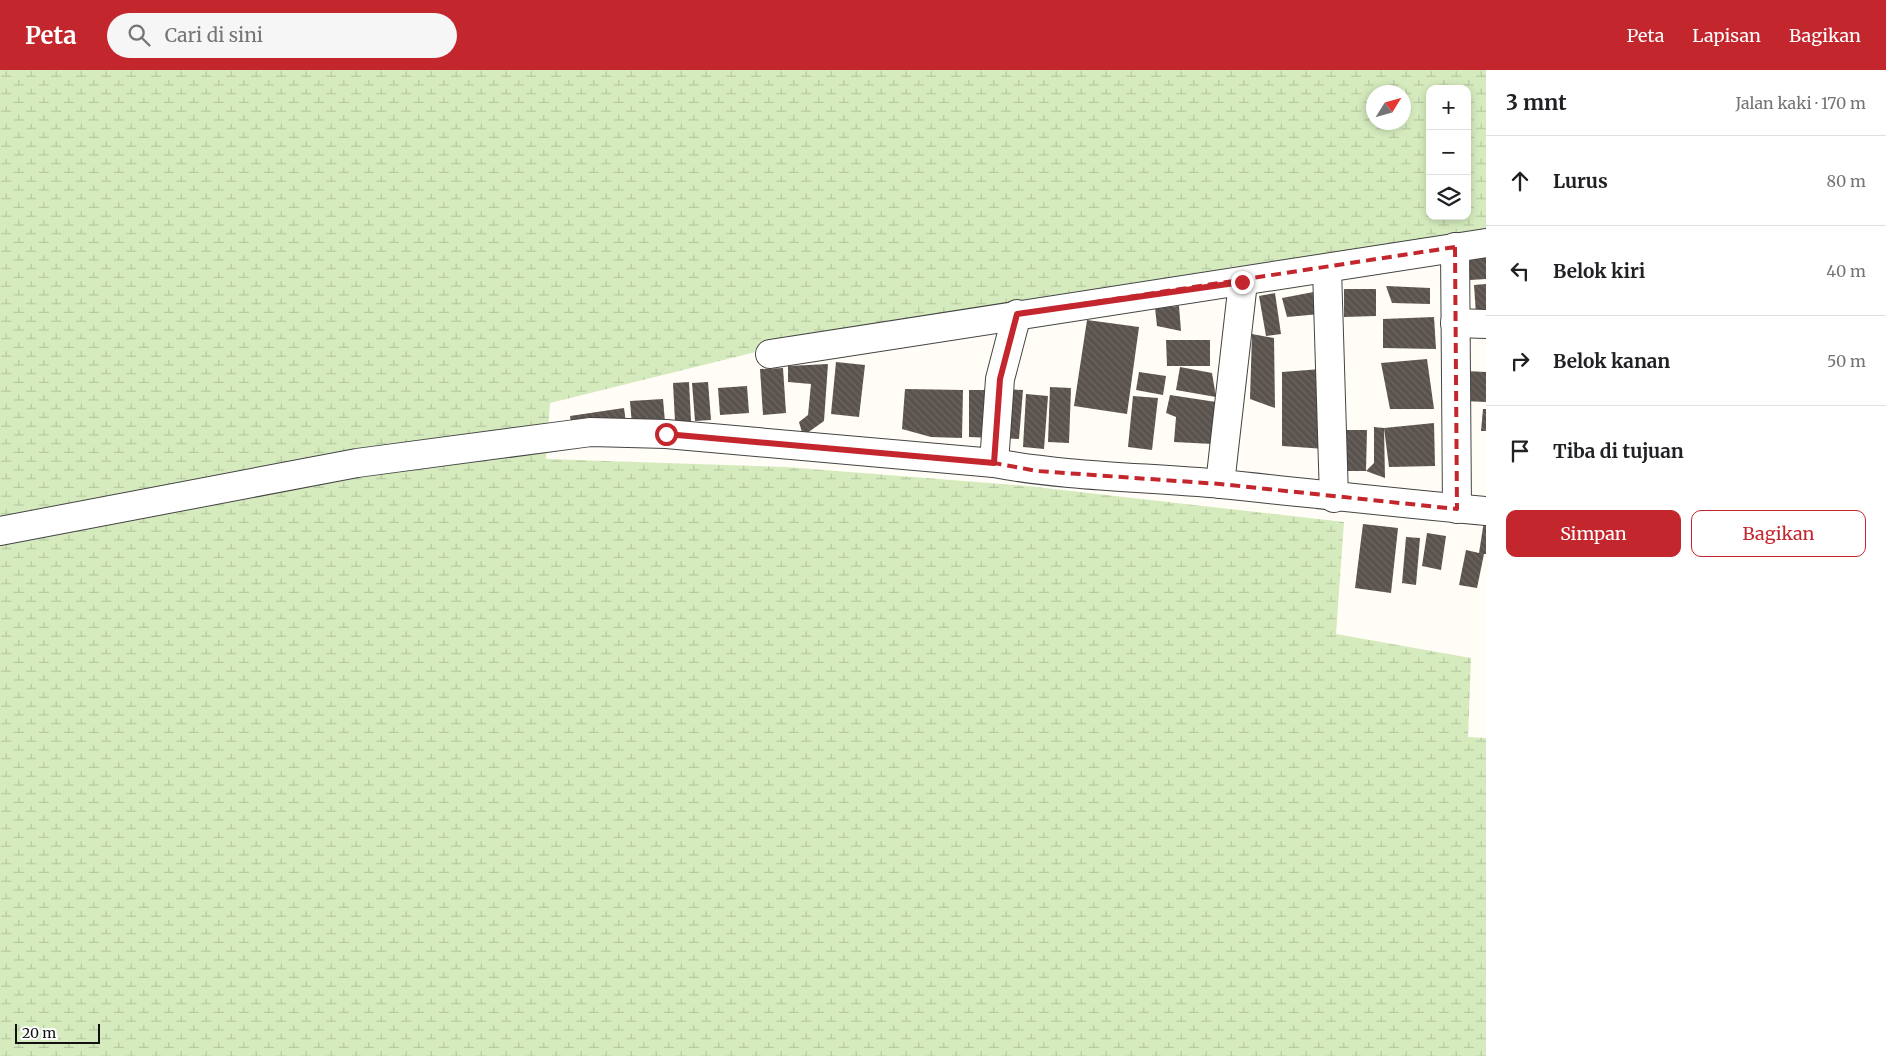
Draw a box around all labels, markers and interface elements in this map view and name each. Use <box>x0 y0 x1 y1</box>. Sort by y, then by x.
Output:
search box <box>107 13 457 58</box>
text: Peta <box>25 20 77 51</box>
icon: search <box>125 21 153 49</box>
text: Cari di sini <box>165 23 263 47</box>
text: Peta <box>1627 24 1664 47</box>
text: Lapisan <box>1692 24 1761 47</box>
text: Bagikan <box>1789 24 1861 47</box>
north arrow <box>1366 85 1411 130</box>
map controls <box>1426 85 1471 220</box>
button: + <box>1426 85 1471 130</box>
text: 3 mnt <box>1506 89 1567 116</box>
text: Jalan kaki · 170 m <box>1735 93 1866 113</box>
button: − <box>1426 130 1471 175</box>
icon: ahead <box>1506 167 1534 195</box>
text: Lurus <box>1553 169 1608 193</box>
text: 80 m <box>1827 171 1866 191</box>
button: layers <box>1426 175 1471 220</box>
icon: left <box>1506 257 1534 285</box>
text: Belok kiri <box>1553 259 1645 283</box>
text: 40 m <box>1826 261 1866 281</box>
route end <box>1231 271 1254 294</box>
icon: right <box>1506 347 1534 375</box>
text: Belok kanan <box>1553 349 1670 373</box>
text: 50 m <box>1827 351 1866 371</box>
route start <box>655 423 678 446</box>
icon: arrive <box>1506 437 1534 465</box>
text: Tiba di tujuan <box>1553 439 1684 463</box>
button: Simpan <box>1506 510 1681 557</box>
button: Bagikan <box>1691 510 1866 557</box>
scale bar <box>15 1021 100 1044</box>
text: 20 m <box>22 1024 56 1042</box>

